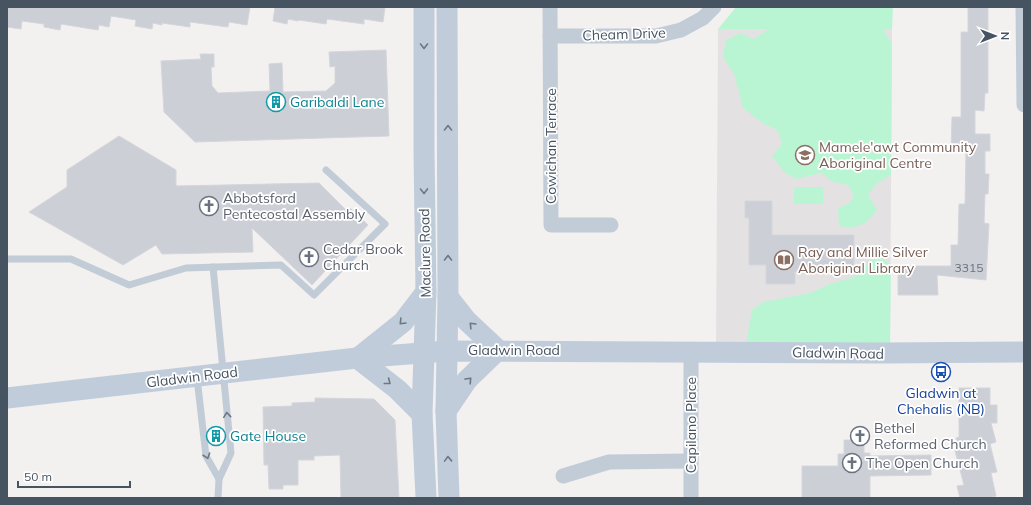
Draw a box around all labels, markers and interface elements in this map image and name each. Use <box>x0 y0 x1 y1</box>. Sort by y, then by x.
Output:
north arrow <box>975 16 1015 56</box>
street label: Cheam Drive <box>582 24 666 44</box>
text: N <box>998 32 1012 40</box>
one-way arrow <box>420 43 428 49</box>
street label: Cowichan Terrace <box>542 88 560 204</box>
building icon: Garibaldi Lane <box>265 91 287 113</box>
place label: Garibaldi Lane <box>290 93 384 111</box>
one-way arrow <box>443 125 452 131</box>
place label: Mamele'awt Community Aboriginal Centre <box>819 138 977 172</box>
school or university icon: Mamele'awt Community Aboriginal Centre <box>794 144 816 166</box>
one-way arrow <box>420 188 428 194</box>
place label: Abbotsford Pentecostal Assembly <box>223 189 366 223</box>
church icon: Abbotsford Pentecostal Assembly <box>198 195 220 217</box>
street label: Maclure Road <box>415 208 435 298</box>
place label: Cedar Brook Church <box>323 240 404 274</box>
place label: Ray and Millie Silver Aboriginal Library <box>798 243 929 277</box>
church icon: Cedar Brook Church <box>298 246 320 268</box>
library icon: Ray and Millie Silver Aboriginal Library <box>773 249 795 271</box>
one-way arrow <box>444 255 452 261</box>
house number: 3315 <box>955 260 983 275</box>
one-way arrow <box>399 317 406 325</box>
one-way arrow <box>469 322 476 330</box>
street label: Gladwin Road <box>468 341 560 359</box>
street label: Gladwin Road <box>792 343 884 363</box>
bus stop icon: Gladwin at Chehalis (NB) <box>930 361 952 383</box>
street label: Gladwin Road <box>145 362 239 392</box>
one-way arrow <box>384 377 391 384</box>
one-way arrow <box>464 377 471 385</box>
street label: Capilano Place <box>682 377 700 473</box>
place label: Gladwin at Chehalis (NB) <box>897 384 985 418</box>
one-way arrow <box>223 412 232 418</box>
place label: Bethel Reformed Church <box>874 419 987 453</box>
building icon: Gate House <box>205 425 227 447</box>
church icon: Bethel Reformed Church <box>849 425 871 447</box>
place label: Gate House <box>230 427 306 445</box>
one-way arrow <box>202 452 211 459</box>
church icon: The Open Church <box>841 452 863 474</box>
place label: The Open Church <box>866 454 979 472</box>
one-way arrow <box>444 456 452 462</box>
scale bar <box>18 463 130 489</box>
text: 50 m <box>24 469 52 484</box>

